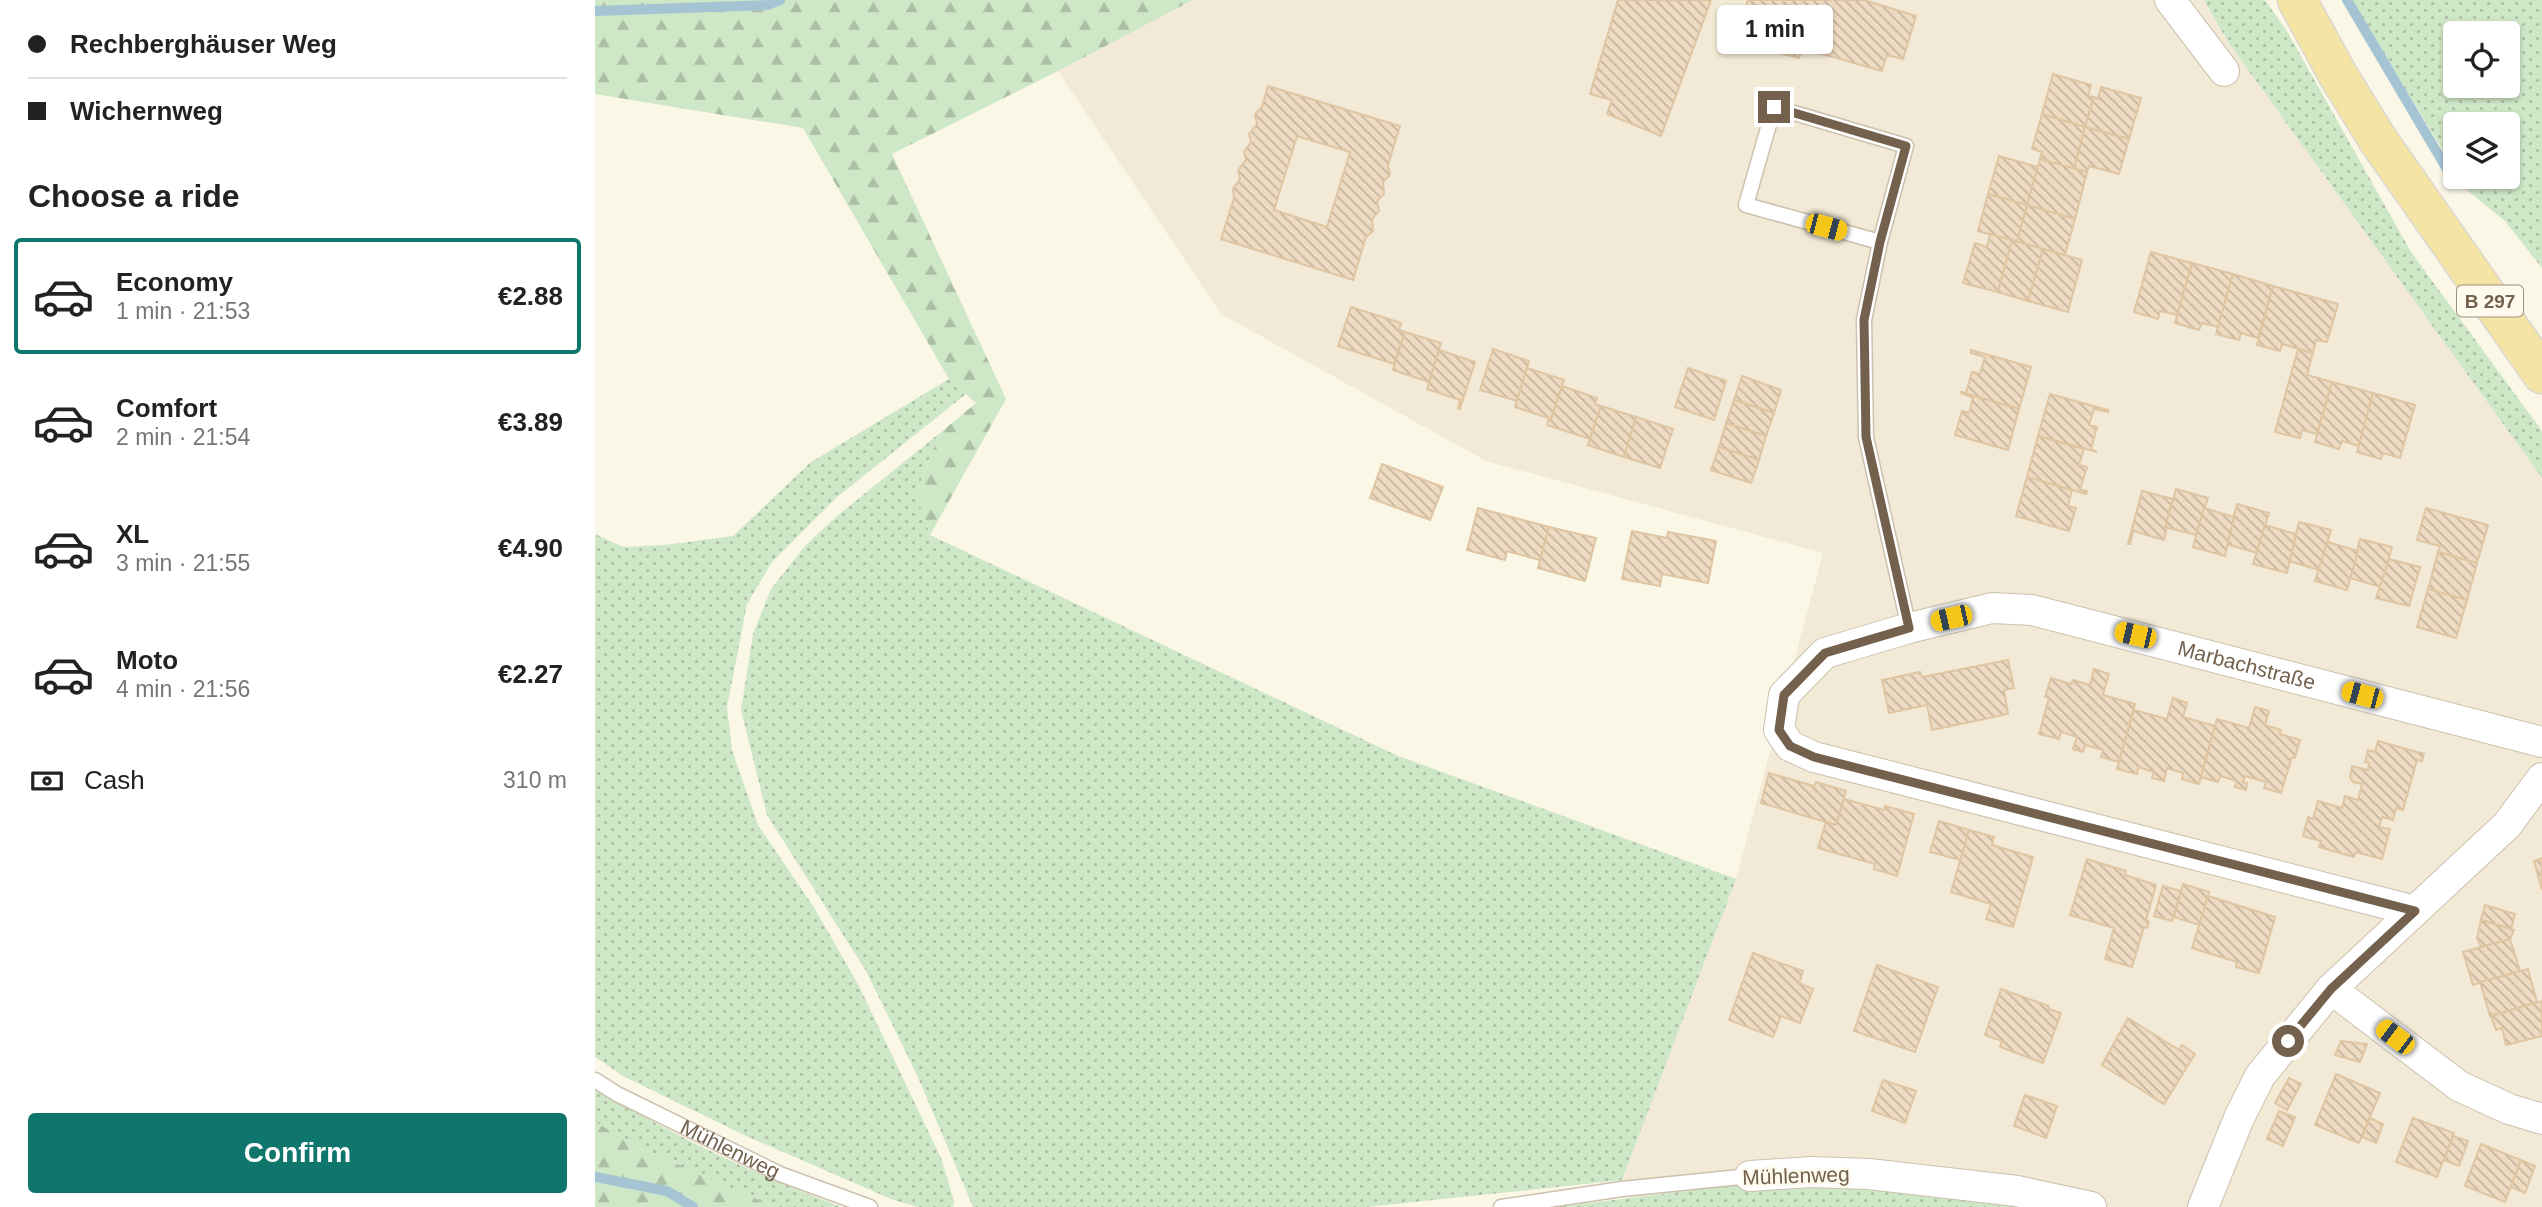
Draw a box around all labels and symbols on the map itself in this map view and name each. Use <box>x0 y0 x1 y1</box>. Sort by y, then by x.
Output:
callout: 1 min <box>1716 6 1832 55</box>
route end <box>1758 91 1790 123</box>
car <box>1803 211 1850 243</box>
road number: B 297 <box>2457 286 2523 316</box>
car <box>1929 603 1974 633</box>
car <box>2113 620 2158 650</box>
street label: Marbachstraße <box>2175 636 2318 694</box>
car <box>2339 679 2386 711</box>
car <box>2372 1016 2419 1058</box>
route start <box>2272 1025 2304 1057</box>
street label: Mühlenweg <box>677 1115 784 1183</box>
street label: Mühlenweg <box>1742 1162 1850 1189</box>

